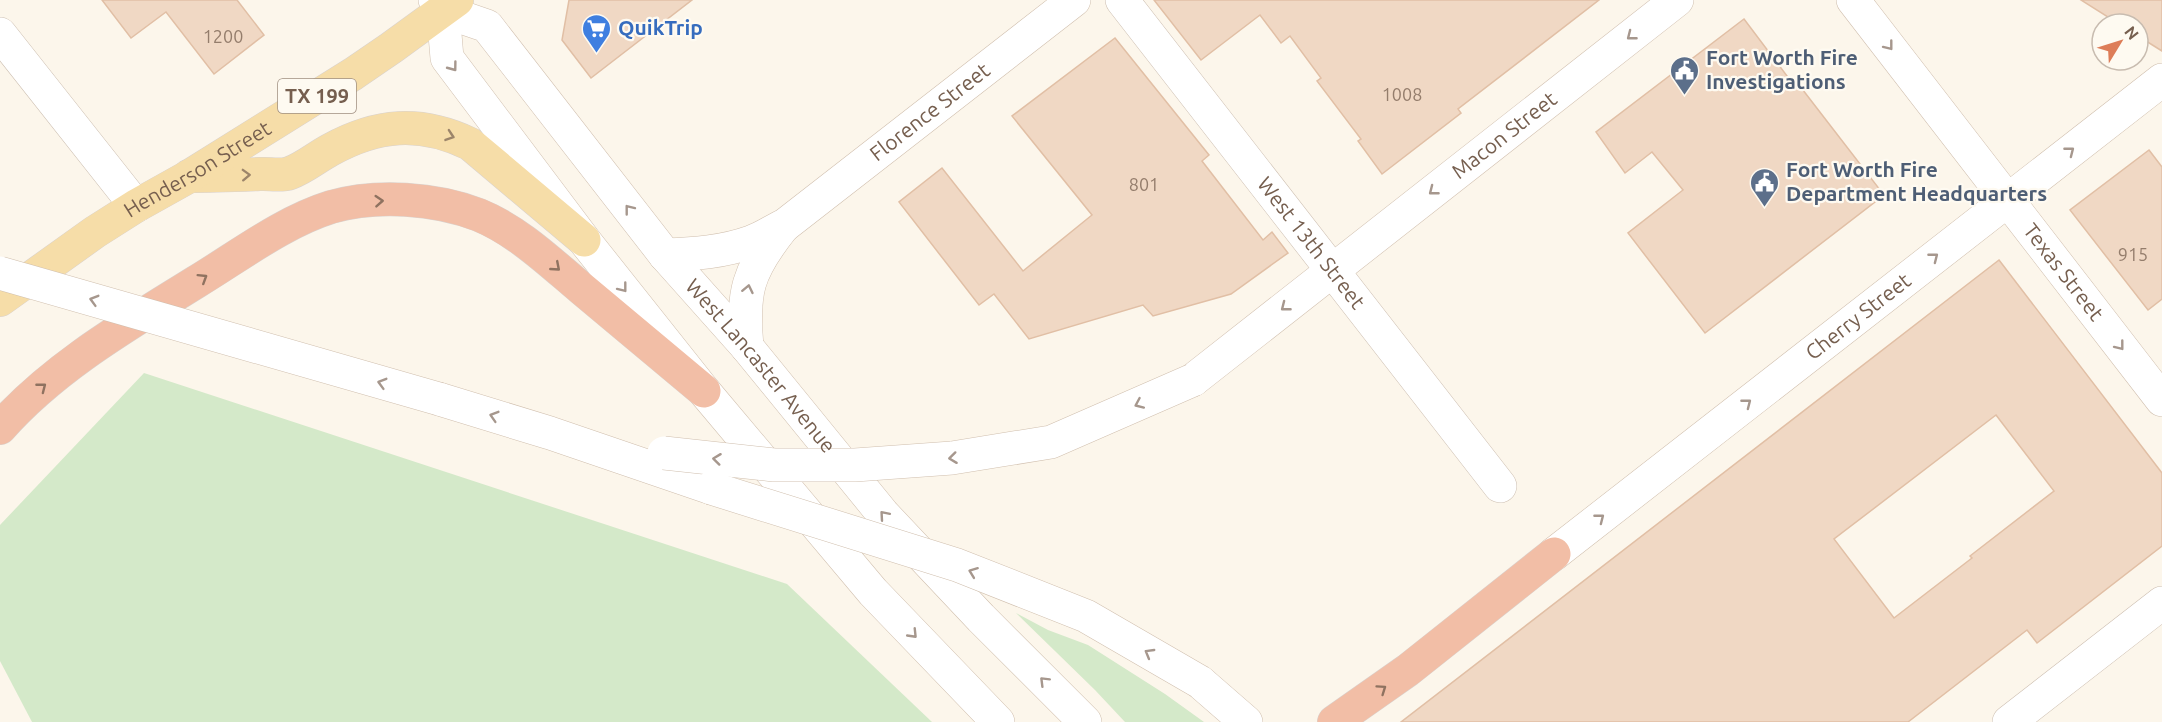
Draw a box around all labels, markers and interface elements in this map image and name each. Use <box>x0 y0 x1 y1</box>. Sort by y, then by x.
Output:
supermarket icon: QuikTrip <box>581 12 613 54</box>
north arrow <box>2090 12 2150 72</box>
place label: QuikTrip <box>618 15 703 39</box>
text: N <box>2121 23 2143 43</box>
house number: 1200 <box>203 26 243 46</box>
one-way arrow <box>1627 29 1638 40</box>
one-way arrow <box>1881 40 1892 51</box>
place label: Fort Worth Fire Investigations <box>1706 45 1858 93</box>
public building icon: Fort Worth Fire Investigations <box>1669 54 1701 96</box>
street label: Florence Street <box>865 57 994 165</box>
one-way arrow <box>446 60 457 71</box>
road number: TX 199 <box>278 79 356 113</box>
house number: 1008 <box>1382 84 1422 104</box>
street label: Macon Street <box>1447 86 1561 183</box>
street label: Henderson Street <box>119 115 275 222</box>
one-way arrow <box>444 128 455 141</box>
one-way arrow <box>2063 148 2074 159</box>
place label: Fort Worth Fire Department Headquarters <box>1786 157 2047 205</box>
public building icon: Fort Worth Fire Department Headquarters <box>1749 166 1781 208</box>
one-way arrow <box>241 168 250 181</box>
street label: West 13th Street <box>1253 172 1371 313</box>
house number: 801 <box>1129 174 1159 194</box>
one-way arrow <box>1429 183 1440 194</box>
one-way arrow <box>375 194 384 207</box>
one-way arrow <box>625 204 636 215</box>
street label: Texas Street <box>2019 218 2109 325</box>
house number: 915 <box>2118 244 2148 264</box>
one-way arrow <box>1927 254 1938 265</box>
one-way arrow <box>549 260 560 271</box>
street label: Cherry Street <box>1801 268 1915 364</box>
one-way arrow <box>197 274 207 286</box>
street label: West Lancaster Avenue <box>681 274 841 457</box>
one-way arrow <box>615 282 626 293</box>
one-way arrow <box>741 284 754 294</box>
one-way arrow <box>89 295 99 308</box>
one-way arrow <box>1281 300 1292 311</box>
one-way arrow <box>2113 339 2124 350</box>
one-way arrow <box>378 378 388 390</box>
one-way arrow <box>35 383 46 394</box>
one-way arrow <box>1135 397 1146 409</box>
one-way arrow <box>1740 400 1751 411</box>
one-way arrow <box>489 411 500 423</box>
one-way arrow <box>949 451 958 463</box>
one-way arrow <box>713 453 722 466</box>
one-way arrow <box>880 511 891 521</box>
one-way arrow <box>1593 514 1604 525</box>
one-way arrow <box>968 566 978 579</box>
one-way arrow <box>906 627 917 638</box>
one-way arrow <box>1145 649 1156 660</box>
one-way arrow <box>1040 677 1051 688</box>
one-way arrow <box>1376 685 1387 696</box>

